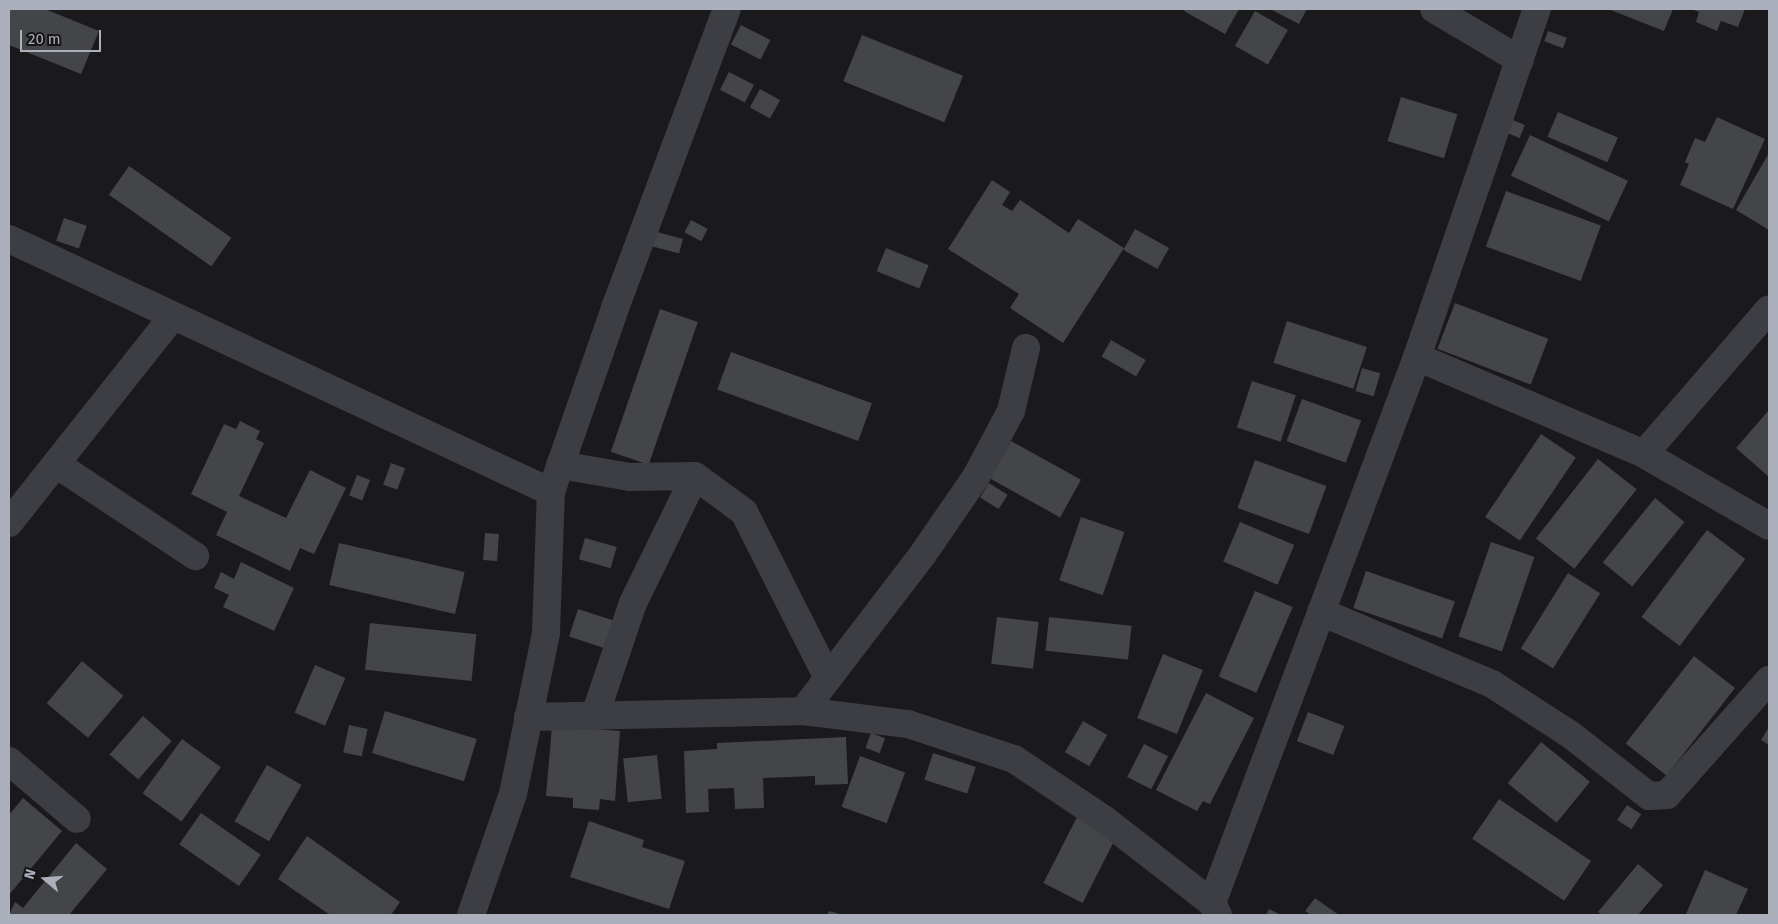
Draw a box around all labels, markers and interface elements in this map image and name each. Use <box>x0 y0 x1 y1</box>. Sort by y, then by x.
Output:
scale bar <box>22 20 104 52</box>
text: 20 m <box>28 30 61 48</box>
north arrow <box>20 854 70 904</box>
text: N <box>21 867 40 881</box>

